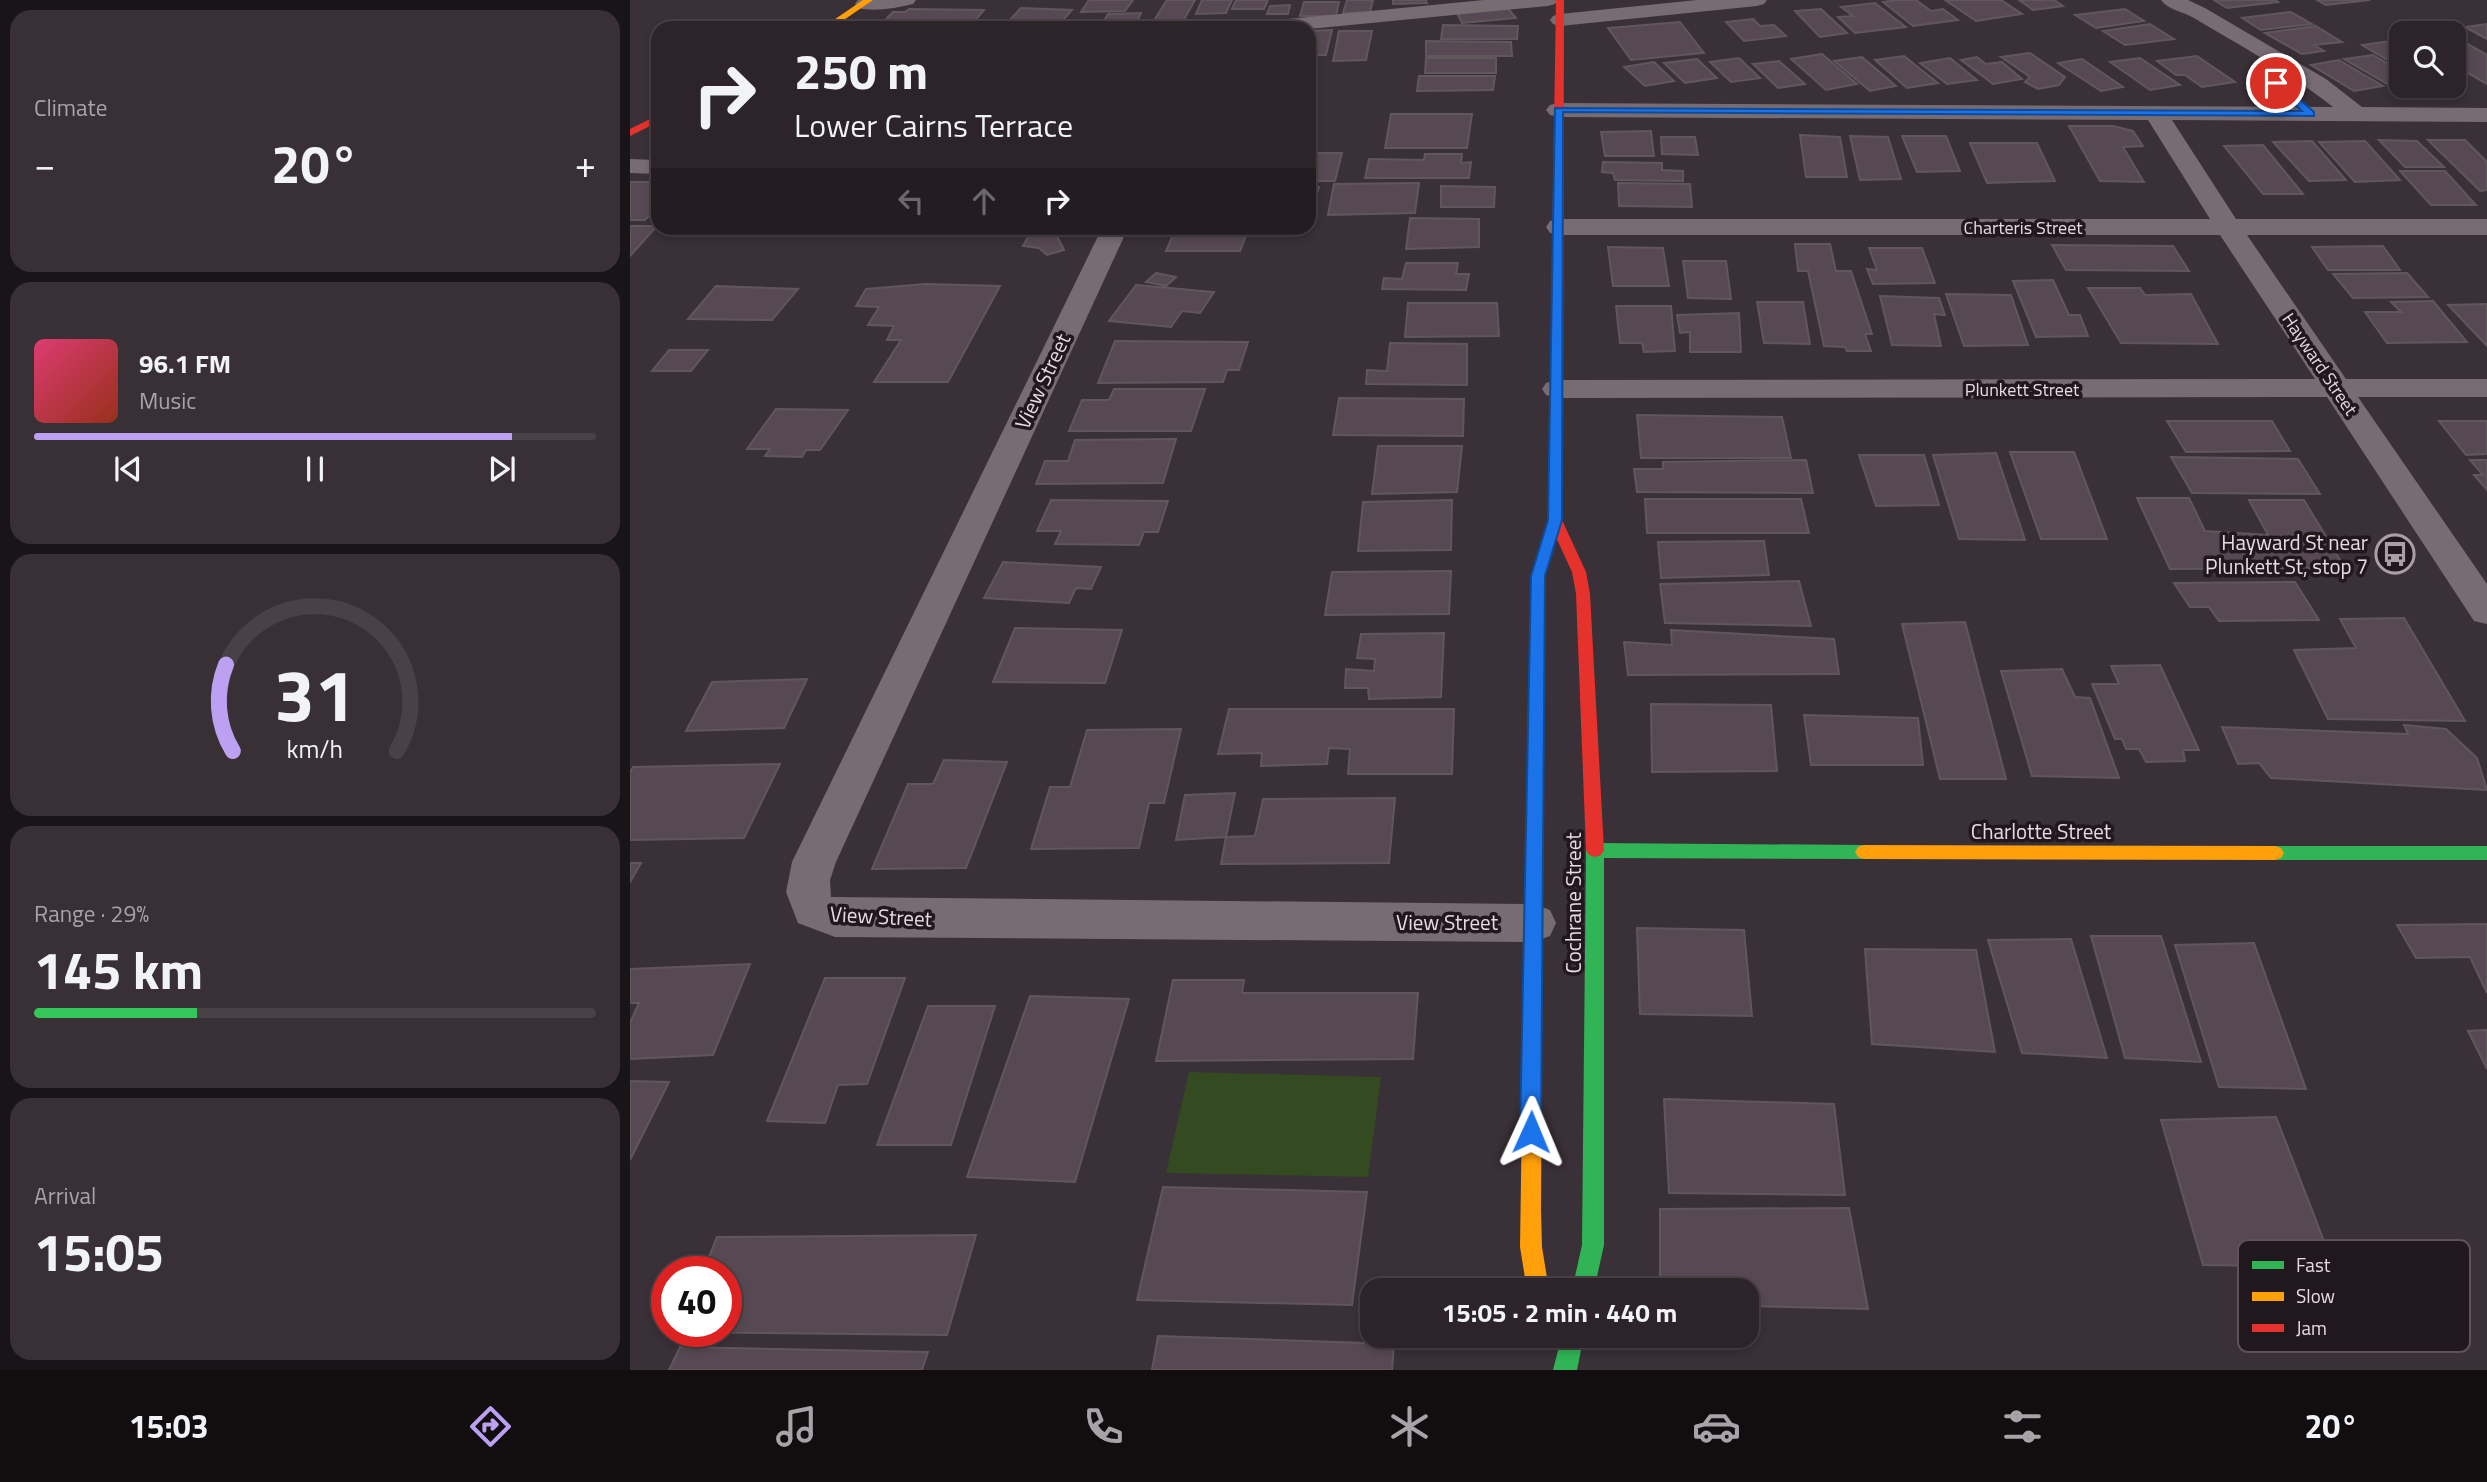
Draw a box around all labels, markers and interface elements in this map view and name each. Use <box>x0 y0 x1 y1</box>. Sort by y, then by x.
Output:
map controls <box>2389 21 2466 98</box>
button: search <box>2389 21 2466 98</box>
text: 250 m <box>794 33 928 108</box>
icon: right <box>679 49 770 140</box>
pin <box>2246 53 2306 113</box>
icon: arrive <box>2257 64 2295 102</box>
text: Climate <box>34 90 107 125</box>
text: Lower Cairns Terrace <box>794 101 1073 149</box>
text: 20° <box>271 124 359 203</box>
text: − <box>34 135 55 193</box>
text: + <box>575 135 596 193</box>
icon: left <box>892 182 930 220</box>
icon: ahead <box>965 182 1003 220</box>
icon: right <box>1038 182 1076 220</box>
street label: Charteris Street <box>1963 214 2083 241</box>
street label: Hayward Street <box>2276 307 2365 421</box>
street label: View Street <box>1006 327 1078 434</box>
text: 96.1 FM <box>139 344 231 383</box>
street label: Plunkett Street <box>1965 376 2080 403</box>
text: Music <box>139 383 196 418</box>
icon: previous <box>109 450 147 488</box>
icon: pause <box>296 450 334 488</box>
icon: next <box>483 450 521 488</box>
place label: Hayward St near Plunkett St, stop 7 <box>2205 526 2368 582</box>
bus stop icon: Hayward St near Plunkett St, stop 7 <box>2374 533 2416 575</box>
text: 31 <box>274 639 356 749</box>
text: km/h <box>287 730 343 768</box>
street label: Charlotte Street <box>1971 815 2112 847</box>
street label: Cochrane Street <box>1557 832 1589 974</box>
text: Range · 29% <box>34 896 149 931</box>
street label: View Street <box>829 897 933 935</box>
street label: View Street <box>1396 906 1499 938</box>
text: 145 km <box>34 930 203 1009</box>
position arrow <box>1494 1095 1568 1169</box>
text: Arrival <box>34 1178 96 1213</box>
text: 15:05 <box>34 1212 164 1291</box>
legend <box>2238 1240 2470 1352</box>
text: Fast <box>2296 1250 2331 1279</box>
speed limit sign: 40 <box>651 1256 742 1347</box>
text: Slow <box>2296 1281 2335 1310</box>
text: 15:05 · 2 min · 440 m <box>1442 1293 1677 1332</box>
text: Jam <box>2296 1313 2327 1342</box>
text: 15:03 <box>129 1402 209 1450</box>
icon: directions <box>466 1402 515 1451</box>
icon: music <box>772 1402 821 1451</box>
icon: phone <box>1079 1402 1128 1451</box>
icon: climate <box>1385 1402 1434 1451</box>
icon: car <box>1692 1402 1741 1451</box>
icon: filters <box>1998 1402 2047 1451</box>
text: 20° <box>2304 1402 2358 1450</box>

